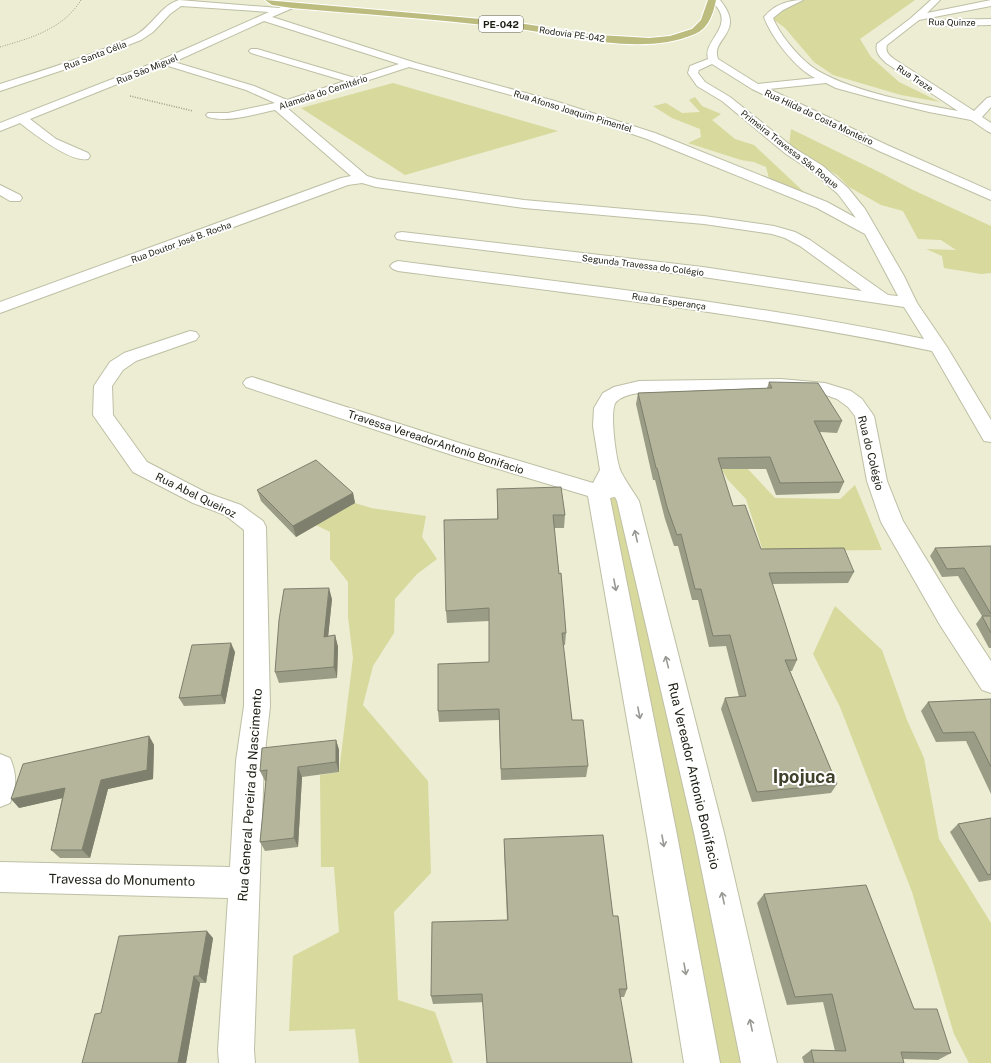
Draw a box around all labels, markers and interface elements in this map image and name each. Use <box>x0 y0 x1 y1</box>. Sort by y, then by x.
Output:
road number: PE-042 <box>479 16 523 32</box>
street label: Rua Quinze <box>928 16 976 28</box>
street label: Rodovia PE-042 <box>538 24 606 44</box>
street label: Rua Santa Célia <box>62 38 128 72</box>
street label: Rua São Miguel <box>115 52 180 86</box>
street label: Rua Treze <box>895 62 935 94</box>
street label: Alameda do Cemitério <box>277 72 369 112</box>
street label: Rua Hilda da Costa Monteiro <box>763 87 875 147</box>
street label: Rua Afonso Joaquim Pimentel <box>512 88 634 134</box>
street label: Primeira Travessa São Roque <box>739 107 841 191</box>
street label: Rua Doutor José B. Rocha <box>129 219 233 265</box>
street label: Segunda Travessa do Colégio <box>581 252 705 278</box>
street label: Rua da Esperança <box>631 290 707 312</box>
street label: Travessa VereadorAntonio Bonifacio <box>347 408 525 476</box>
street label: Rua do Colégio <box>856 414 886 492</box>
street label: Rua Abel Queiroz <box>154 470 238 520</box>
one-way arrow <box>631 530 639 543</box>
one-way arrow <box>612 579 620 592</box>
one-way arrow <box>662 656 670 669</box>
street label: Rua Vereador Antonio Bonifacio <box>665 681 723 871</box>
street label: Rua General Pereira da Nascimento <box>235 688 265 902</box>
one-way arrow <box>635 706 643 719</box>
district label: Ipojuca <box>773 766 835 787</box>
one-way arrow <box>659 834 667 847</box>
street label: Travessa do Monumento <box>49 871 195 889</box>
one-way arrow <box>718 892 726 905</box>
one-way arrow <box>682 962 690 975</box>
one-way arrow <box>746 1019 754 1032</box>

